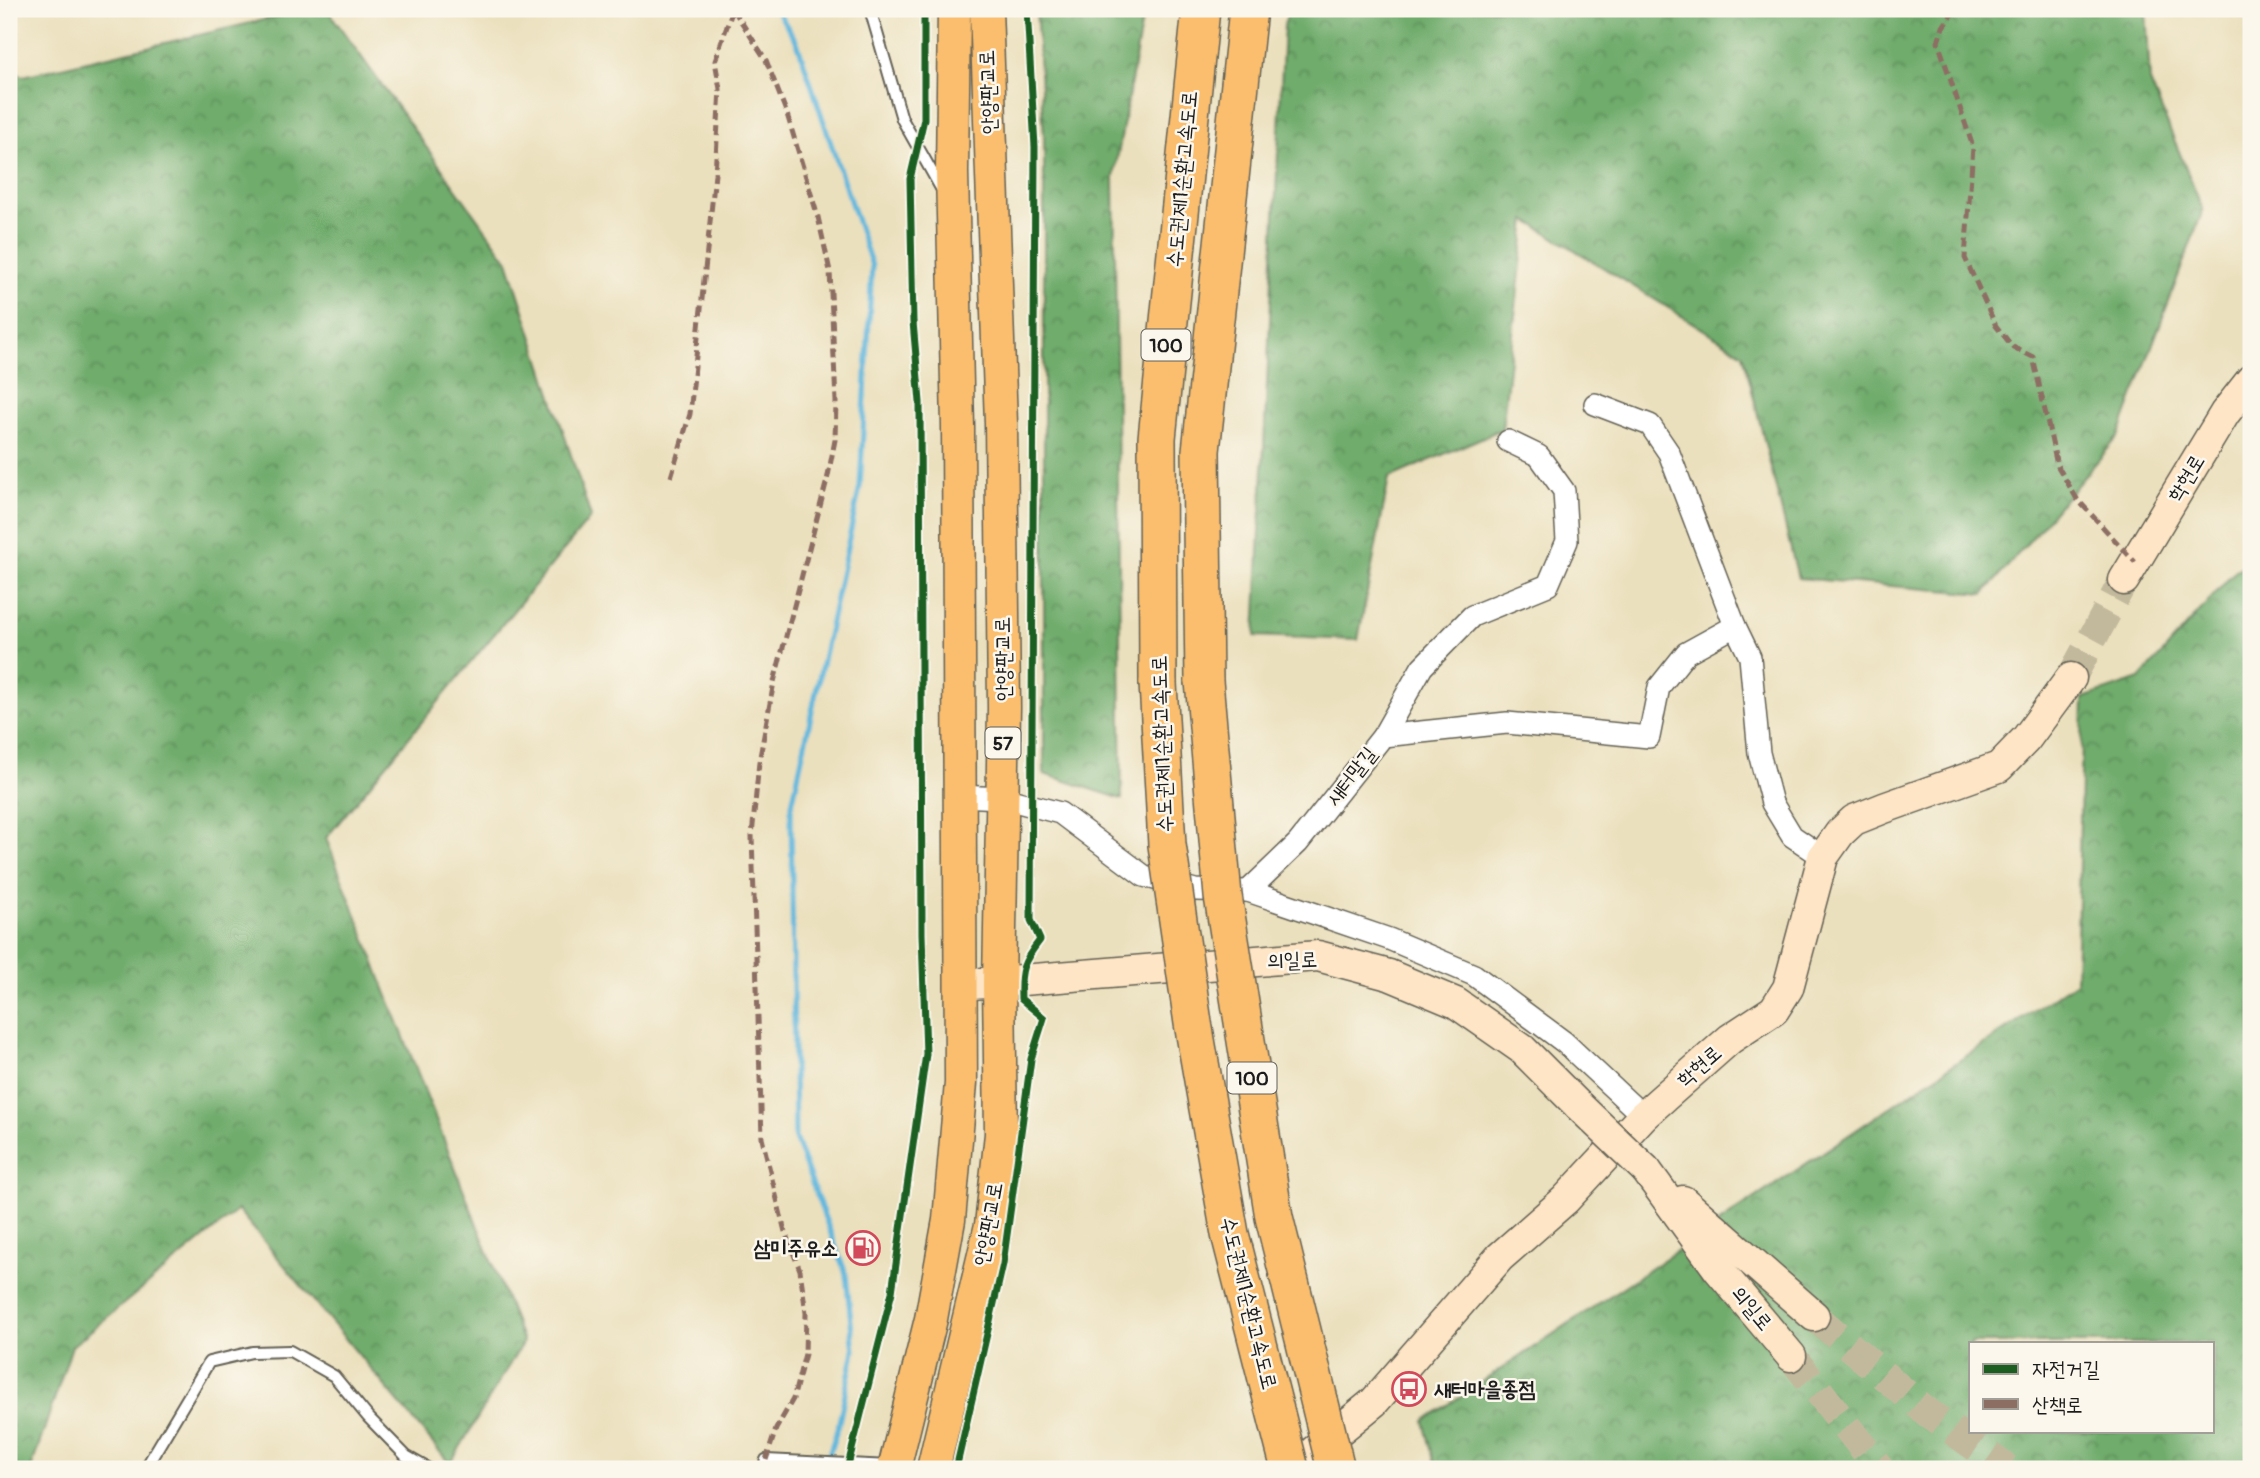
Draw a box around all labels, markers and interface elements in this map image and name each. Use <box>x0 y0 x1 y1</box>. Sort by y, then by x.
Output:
street label: 안양판교로 <box>974 49 1003 135</box>
street label: 수도권제1순환고속도로 <box>1161 90 1204 268</box>
road number: 100 <box>1142 330 1190 360</box>
street label: 학현로 <box>2162 450 2211 507</box>
street label: 안양판교로 <box>989 617 1018 701</box>
street label: 수도권제1순환고속도로 <box>1146 655 1179 833</box>
road number: 57 <box>986 728 1020 758</box>
street label: 새터말길 <box>1320 741 1383 811</box>
street label: 의일로 <box>1266 946 1318 975</box>
street label: 학현로 <box>1671 1040 1727 1093</box>
road number: 100 <box>1228 1062 1276 1094</box>
street label: 안양판교로 <box>968 1180 1009 1268</box>
street label: 수도권제1순환고속도로 <box>1214 1214 1283 1392</box>
fuel station icon: 삼미주유소 <box>844 1229 882 1267</box>
place label: 삼미주유소 <box>754 1235 838 1262</box>
street label: 의일로 <box>1725 1280 1778 1336</box>
legend <box>1969 1342 2214 1432</box>
text: 자전거길 <box>2032 1356 2100 1383</box>
bus stop icon: 새터마을종점 <box>1390 1370 1428 1408</box>
place label: 새터마을종점 <box>1434 1376 1535 1403</box>
text: 산책로 <box>2032 1392 2083 1419</box>

